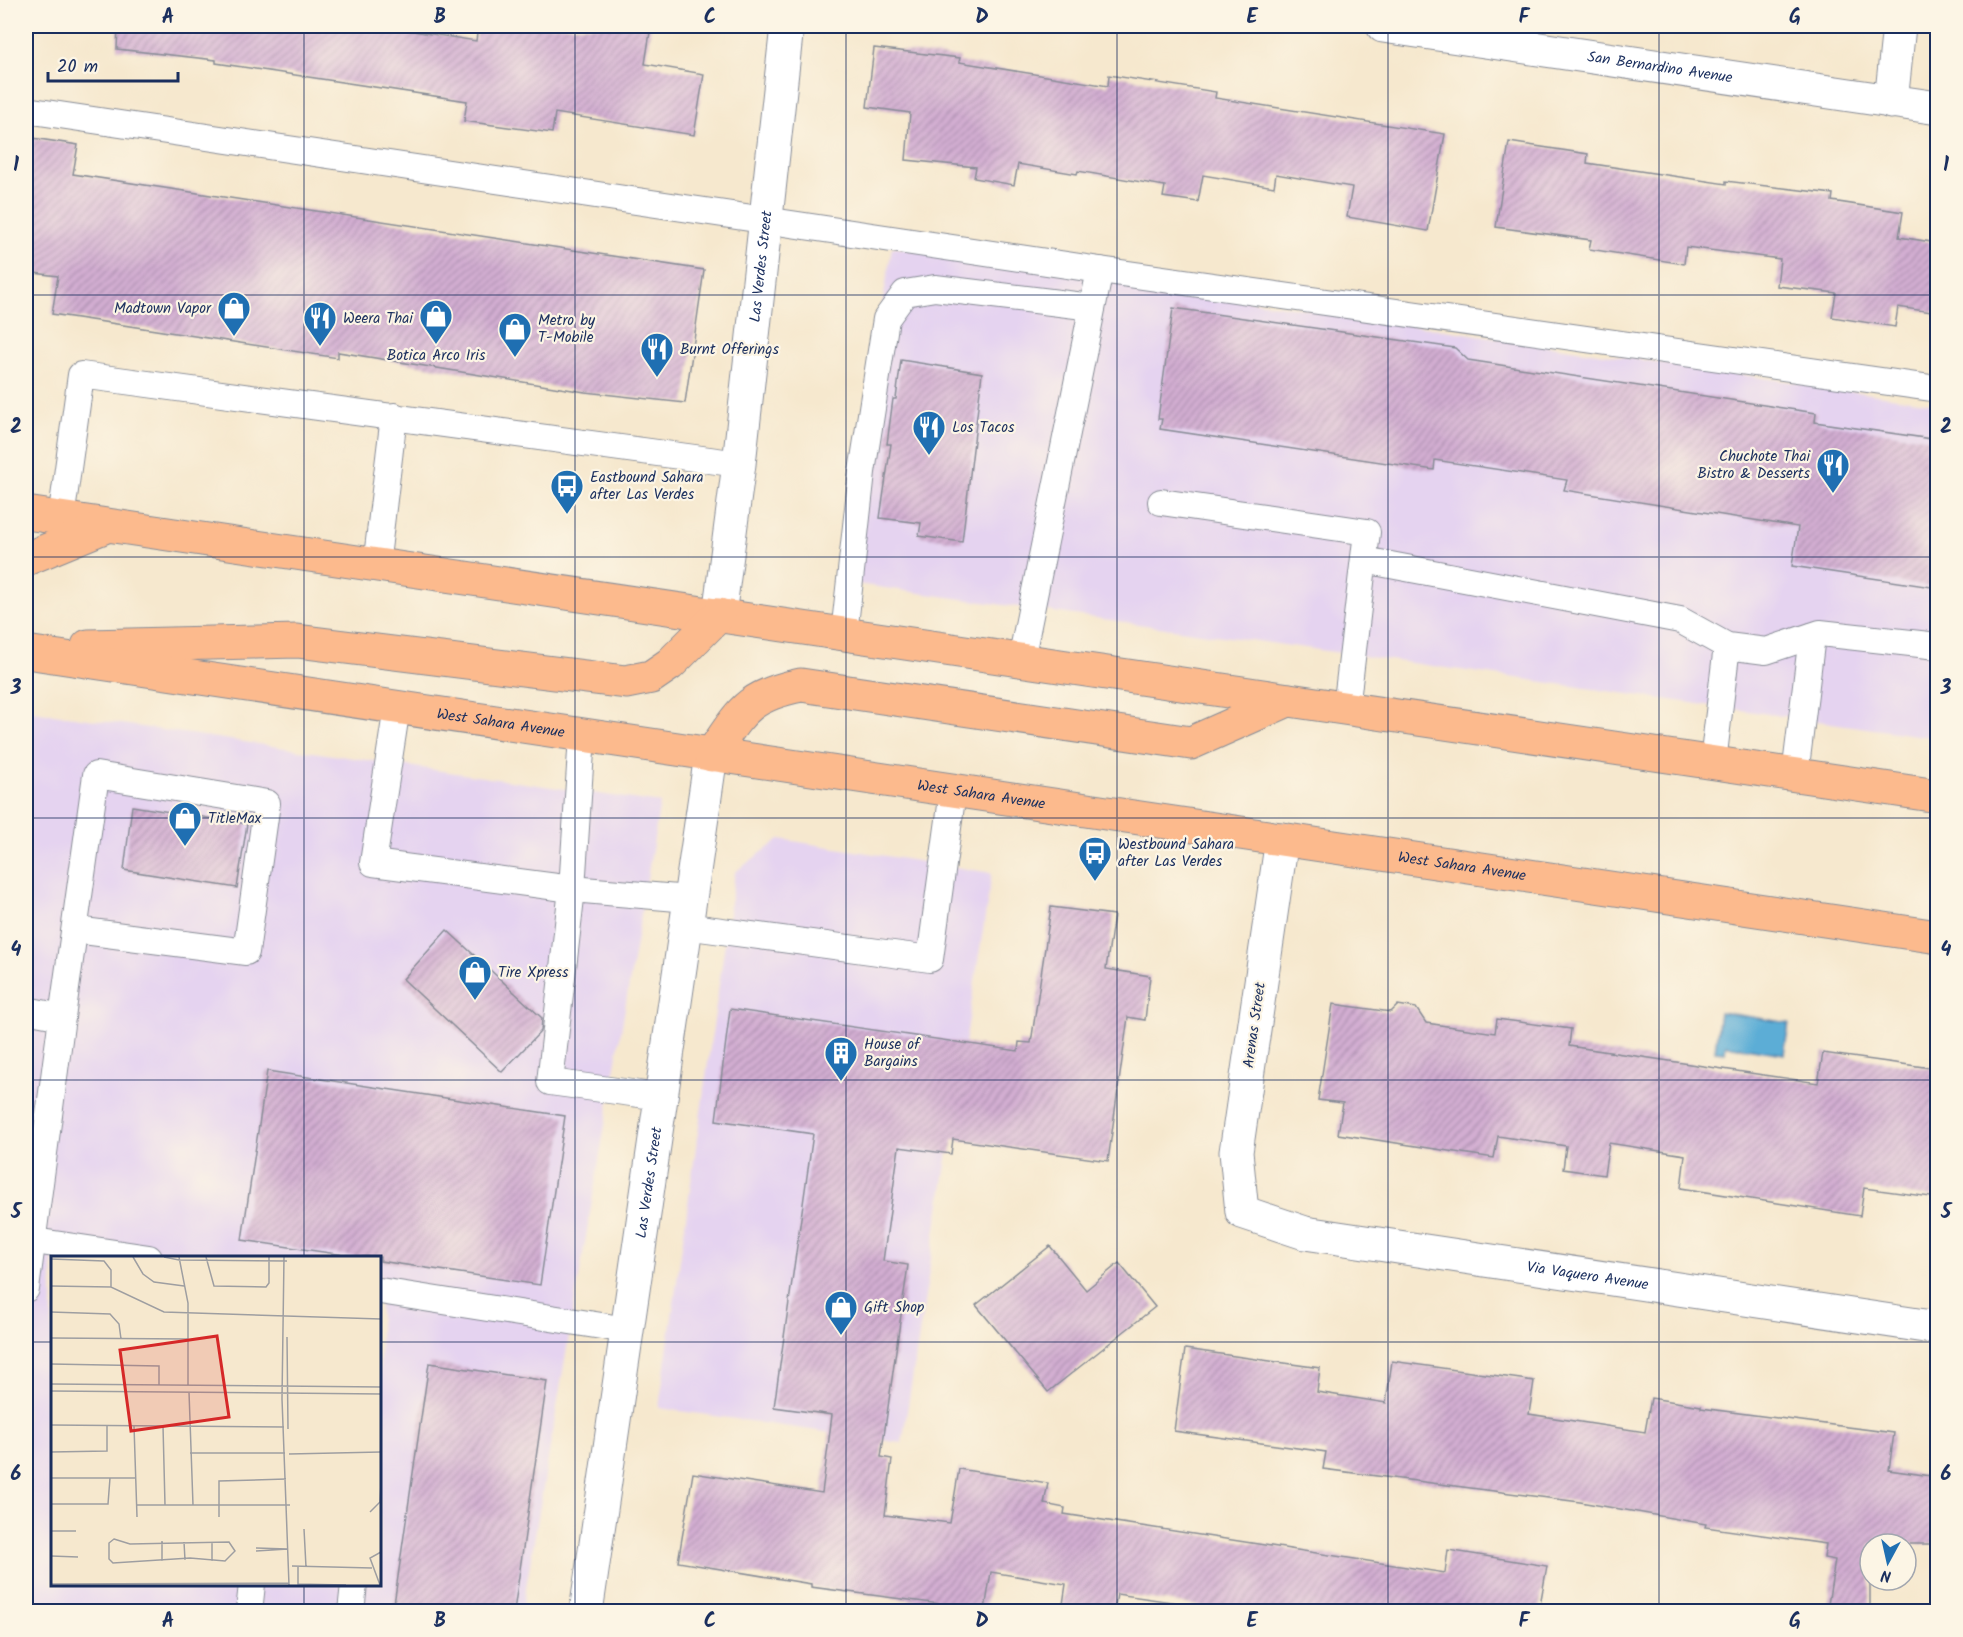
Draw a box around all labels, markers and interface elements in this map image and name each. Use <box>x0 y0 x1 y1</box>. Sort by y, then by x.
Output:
text: A <box>162 2 174 34</box>
text: B <box>434 2 446 34</box>
text: C <box>704 2 716 34</box>
text: D <box>975 2 989 34</box>
text: E <box>1246 2 1258 34</box>
text: F <box>1519 2 1531 34</box>
text: G <box>1789 2 1801 34</box>
scale bar <box>48 45 178 83</box>
street label: San Bernardino Avenue <box>1586 45 1734 91</box>
text: 20 m <box>57 53 98 82</box>
text: 1 <box>13 150 19 182</box>
text: 1 <box>1943 150 1949 182</box>
street label: Las Verdes Street <box>744 209 780 324</box>
shop icon: Madtown Vapor <box>216 290 252 337</box>
place label: Madtown Vapor <box>114 297 212 321</box>
shop icon: Botica Arco Iris <box>418 298 454 345</box>
restaurant icon: Weera Thai <box>302 300 338 347</box>
place label: Weera Thai <box>343 307 414 331</box>
place label: Metro by T-Mobile <box>538 309 596 350</box>
shop icon: Metro by T-Mobile <box>497 311 533 358</box>
restaurant icon: Burnt Offerings <box>639 331 675 378</box>
place label: Burnt Offerings <box>680 338 779 362</box>
place label: Botica Arco Iris <box>387 344 486 368</box>
restaurant icon: Los Tacos <box>911 409 947 456</box>
text: 2 <box>10 412 22 444</box>
text: 2 <box>1940 412 1952 444</box>
place label: Los Tacos <box>952 416 1015 440</box>
place label: Chuchote Thai Bistro & Desserts <box>1697 445 1811 486</box>
restaurant icon: Chuchote Thai Bistro & Desserts <box>1815 447 1851 494</box>
place label: Eastbound Sahara after Las Verdes <box>590 466 703 507</box>
bus stop icon: Eastbound Sahara after Las Verdes <box>549 468 585 515</box>
text: 3 <box>10 673 22 705</box>
text: 3 <box>1940 673 1952 705</box>
street label: West Sahara Avenue <box>435 702 566 745</box>
street label: West Sahara Avenue <box>916 774 1047 817</box>
shop icon: TitleMax <box>167 800 203 847</box>
place label: TitleMax <box>208 807 262 831</box>
place label: Westbound Sahara after Las Verdes <box>1118 833 1234 874</box>
bus stop icon: Westbound Sahara after Las Verdes <box>1077 835 1113 882</box>
street label: West Sahara Avenue <box>1396 846 1528 888</box>
text: 4 <box>11 935 22 967</box>
text: 4 <box>1941 935 1952 967</box>
shop icon: Tire Xpress <box>457 954 493 1001</box>
place label: Tire Xpress <box>498 961 569 985</box>
street label: Arenas Street <box>1237 981 1273 1070</box>
place label: House of Bargains <box>864 1033 921 1074</box>
building icon: House of Bargains <box>823 1035 859 1082</box>
street label: Las Verdes Street <box>630 1125 670 1240</box>
text: 5 <box>10 1197 23 1229</box>
text: 5 <box>1940 1197 1953 1229</box>
street label: Via Vaquero Avenue <box>1525 1255 1650 1297</box>
inset map <box>51 1256 381 1586</box>
shop icon: Gift Shop <box>823 1289 859 1336</box>
place label: Gift Shop <box>864 1296 924 1320</box>
text: 6 <box>11 1459 22 1491</box>
text: 6 <box>1941 1459 1952 1491</box>
north arrow <box>1858 1532 1918 1592</box>
text: N <box>1879 1562 1893 1588</box>
text: A <box>162 1606 174 1637</box>
text: B <box>434 1606 446 1637</box>
text: C <box>704 1606 716 1637</box>
text: D <box>975 1606 989 1637</box>
text: E <box>1246 1606 1258 1637</box>
text: F <box>1519 1606 1531 1637</box>
text: G <box>1789 1606 1801 1637</box>

